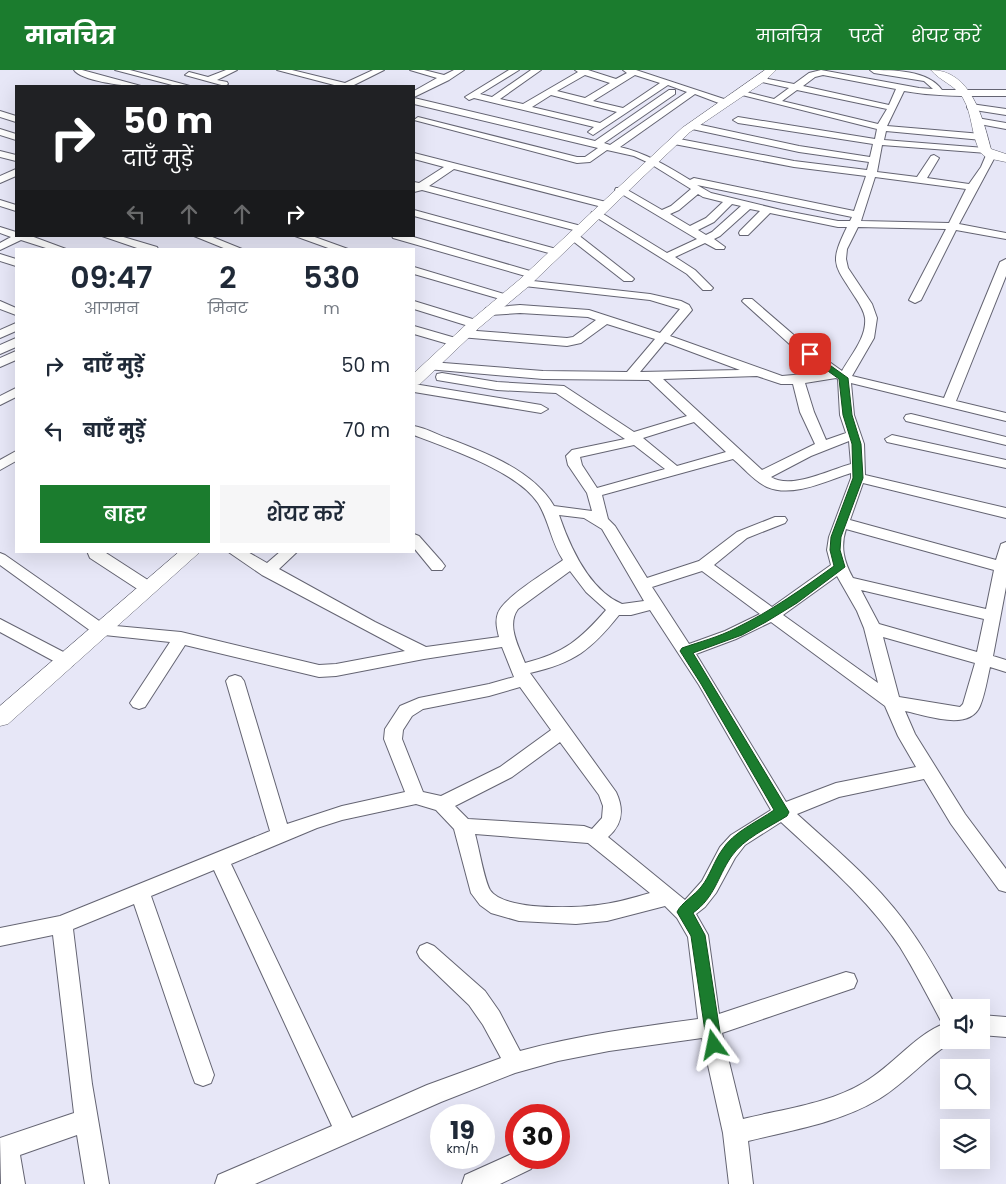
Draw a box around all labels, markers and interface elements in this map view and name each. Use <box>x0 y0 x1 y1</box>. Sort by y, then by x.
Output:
text: मानचित्र <box>25 19 115 52</box>
text: मानचित्र <box>756 23 821 48</box>
text: परतें <box>849 23 883 48</box>
text: शेयर करें <box>911 23 981 48</box>
text: 50 m <box>123 96 213 145</box>
icon: right <box>40 105 105 170</box>
text: दाएँ मुड़ें <box>123 143 193 174</box>
icon: left <box>122 200 150 228</box>
icon: ahead <box>175 200 203 228</box>
icon: ahead <box>228 200 256 228</box>
icon: right <box>281 200 309 228</box>
text: 09:47 <box>70 256 153 299</box>
text: 2 <box>219 256 236 299</box>
text: 530 <box>303 256 360 299</box>
text: आगमन <box>84 297 139 320</box>
text: मिनट <box>208 297 248 320</box>
text: m <box>323 297 340 320</box>
pin <box>789 333 831 375</box>
icon: arrive <box>796 340 824 368</box>
icon: right <box>40 352 68 380</box>
text: दाएँ मुड़ें <box>83 352 144 379</box>
text: 50 m <box>341 352 390 379</box>
icon: left <box>40 417 68 445</box>
text: बाएँ मुड़ें <box>83 417 145 444</box>
text: 70 m <box>343 417 390 444</box>
button: बाहर <box>40 485 210 543</box>
button: शेयर करें <box>220 485 390 543</box>
map controls <box>940 999 990 1169</box>
button: sound <box>940 999 990 1049</box>
position arrow <box>687 1018 739 1070</box>
button: search <box>940 1059 990 1109</box>
speed limit sign: 30 <box>505 1104 570 1169</box>
text: 19 <box>450 1113 475 1148</box>
button: layers <box>940 1119 990 1169</box>
text: km/h <box>447 1140 478 1157</box>

